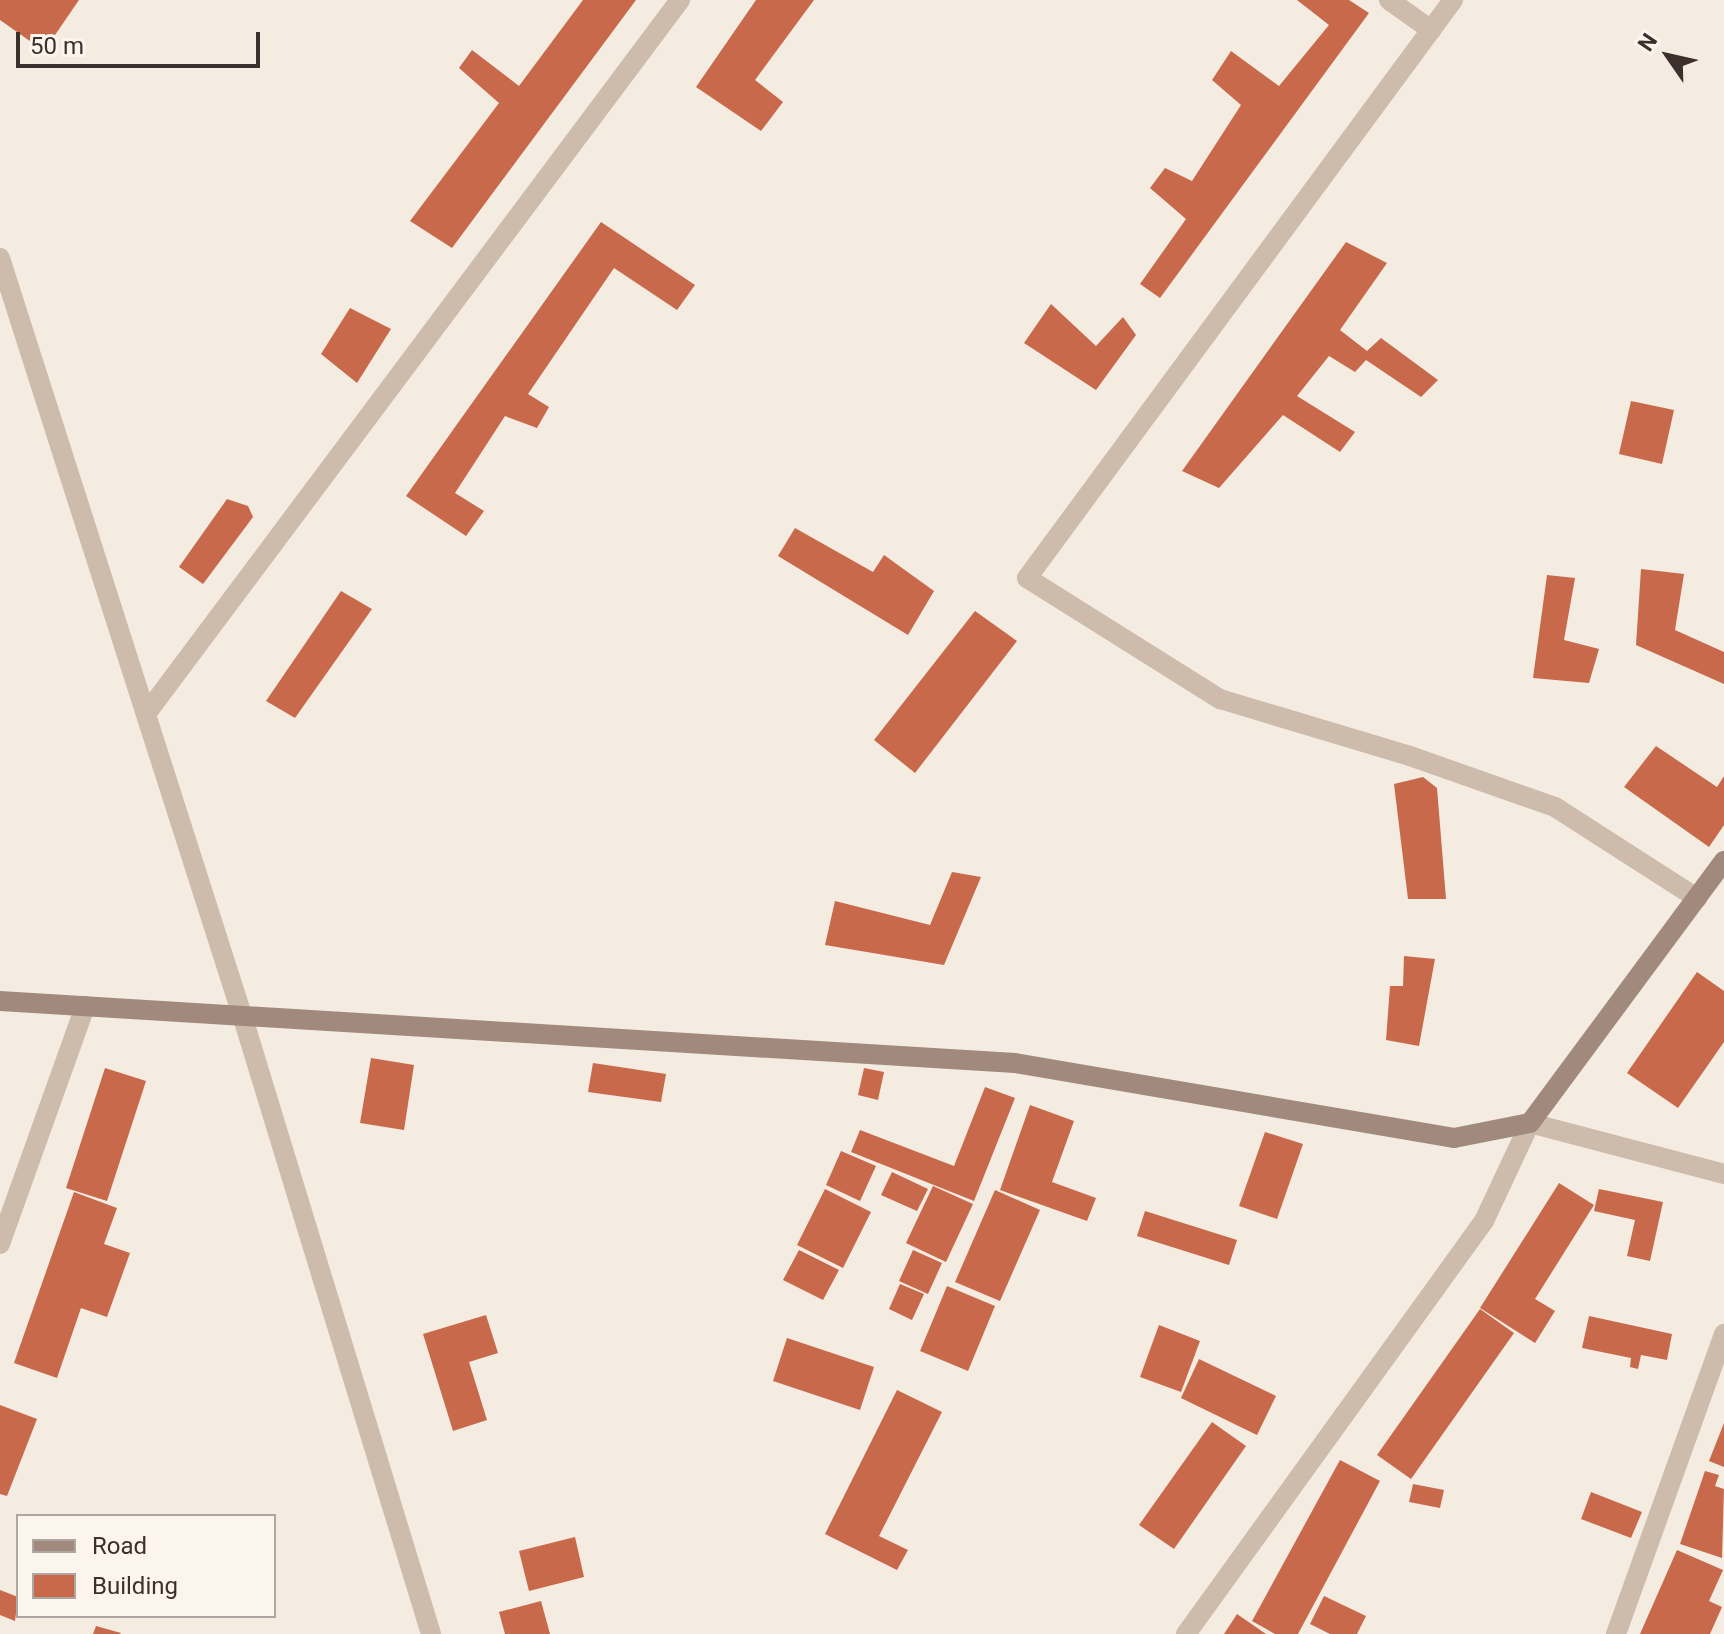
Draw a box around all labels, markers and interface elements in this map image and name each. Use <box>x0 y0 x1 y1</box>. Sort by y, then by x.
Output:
scale bar <box>20 16 264 66</box>
north arrow <box>1628 16 1708 96</box>
text: N <box>1633 29 1662 56</box>
text: 50 m <box>30 32 84 60</box>
legend <box>16 1514 276 1618</box>
text: Road <box>92 1532 147 1560</box>
text: Building <box>92 1572 178 1600</box>

